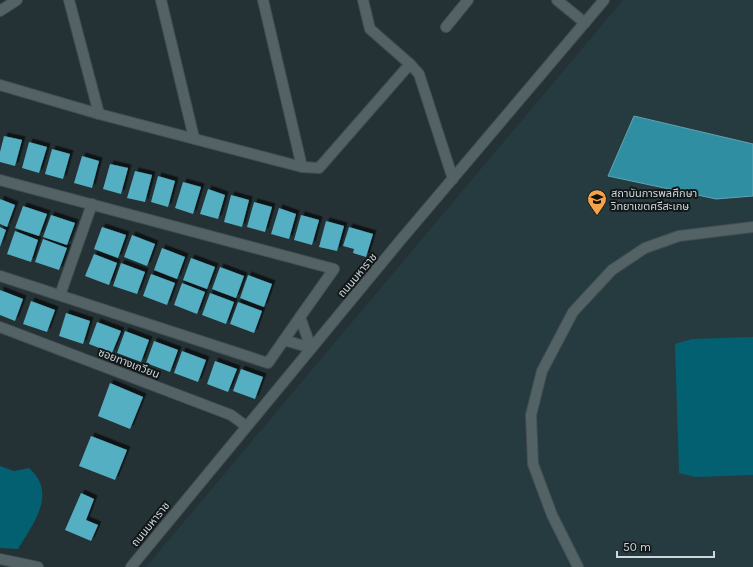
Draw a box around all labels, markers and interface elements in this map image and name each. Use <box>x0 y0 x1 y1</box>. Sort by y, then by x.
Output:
place label: สถาบันการพลศึกษา วิทยาเขตศรีสะเกษ <box>611 187 697 213</box>
school or university icon: สถาบันการพลศึกษา วิทยาเขตศรีสะเกษ <box>586 188 608 216</box>
street label: ถนนมหาราช <box>335 251 380 300</box>
street label: ซอยทางเกวียน <box>96 346 161 381</box>
street label: ถนนมหาราช <box>128 499 172 549</box>
scale bar <box>617 533 714 559</box>
text: 50 m <box>623 540 651 554</box>

